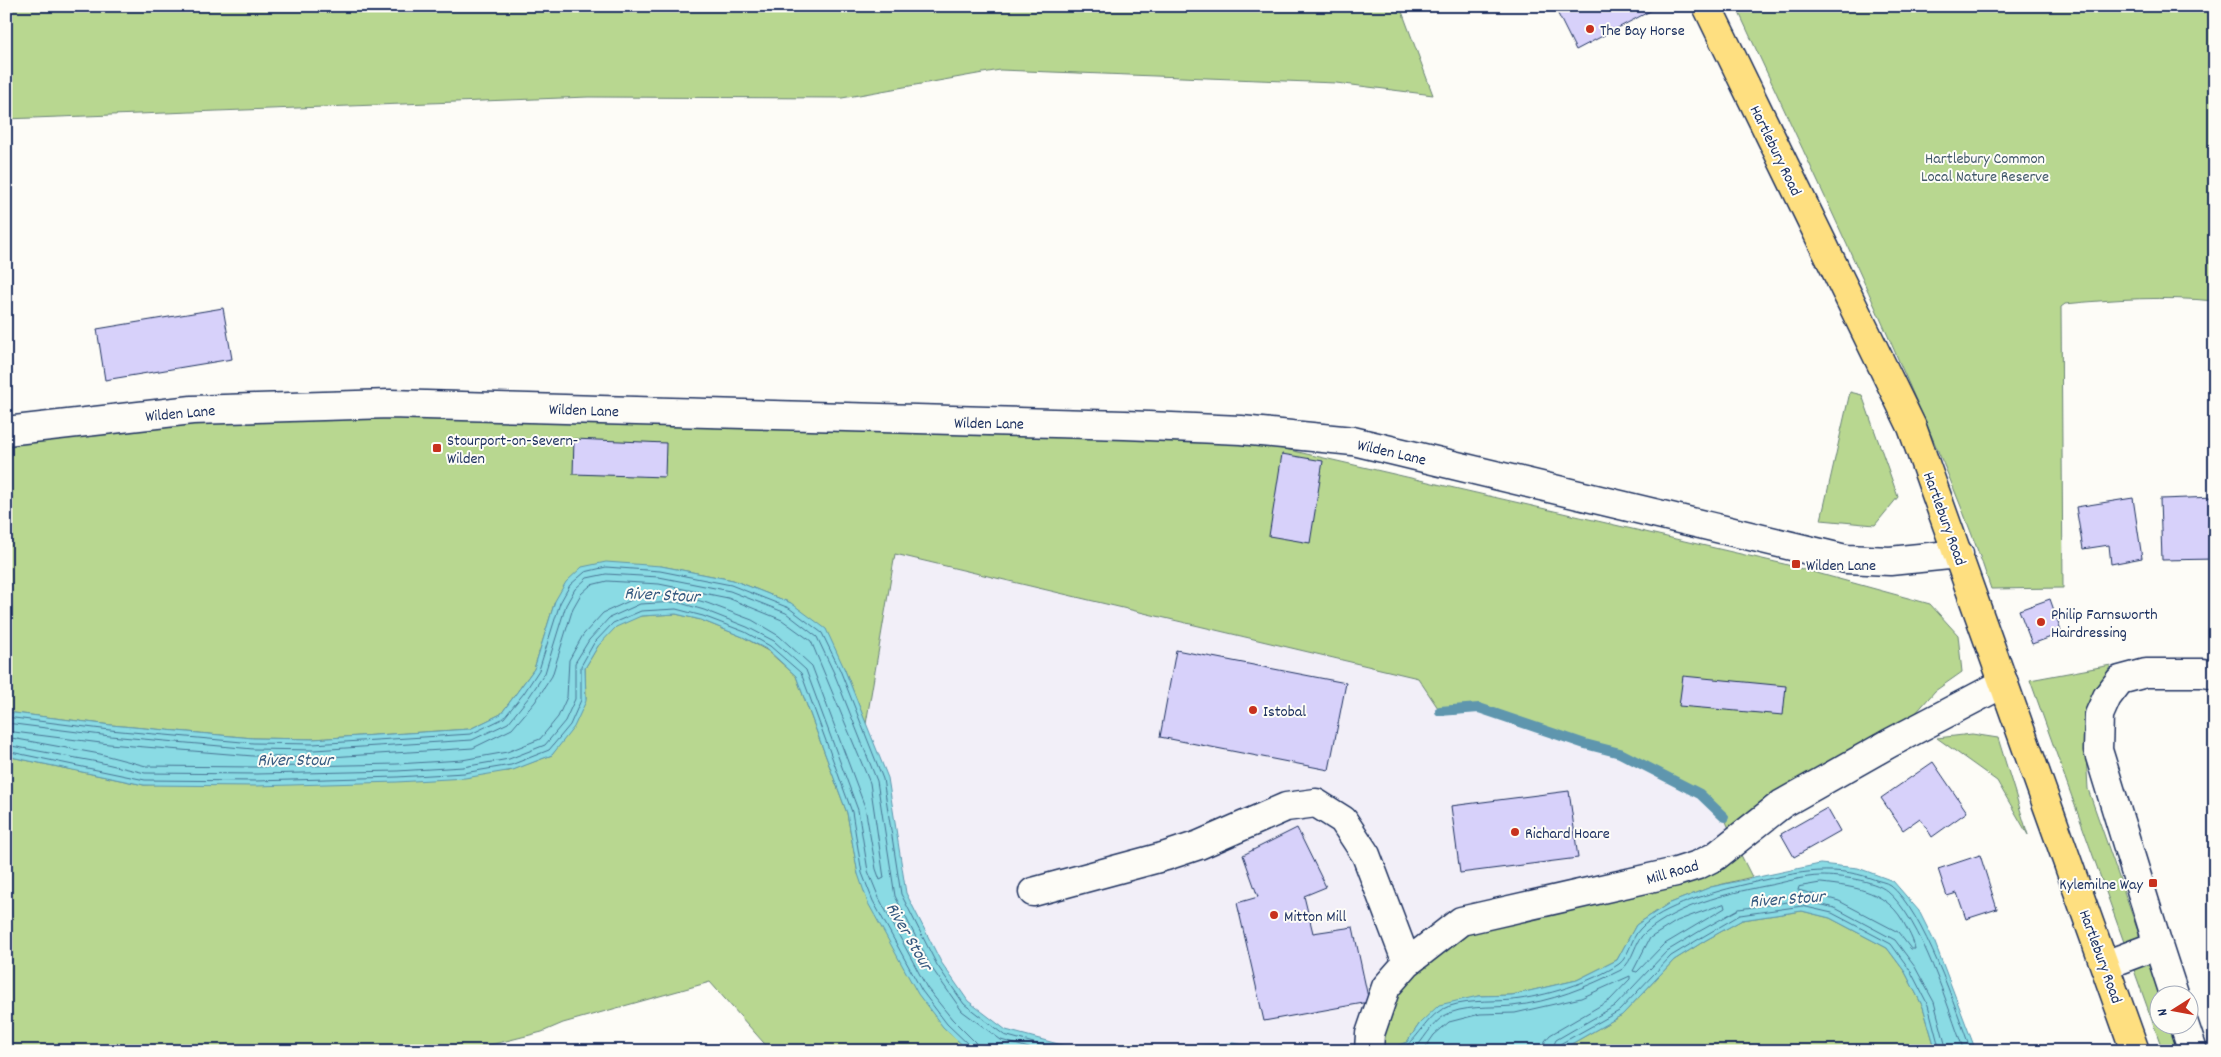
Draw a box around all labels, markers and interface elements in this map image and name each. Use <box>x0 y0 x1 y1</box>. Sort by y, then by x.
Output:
place label: The Bay Horse <box>1600 20 1685 43</box>
marker: The Bay Horse <box>1584 23 1596 35</box>
street label: Hartlebury Road <box>1743 102 1807 200</box>
park label: Hartlebury Common Local Nature Reserve <box>1921 148 2049 189</box>
street label: Wilden Lane <box>549 399 619 424</box>
street label: Wilden Lane <box>144 400 216 429</box>
street label: Wilden Lane <box>954 412 1024 437</box>
place label: Stourport-on-Severn- Wilden <box>447 430 578 471</box>
street label: Wilden Lane <box>1355 434 1428 473</box>
marker: Stourport-on-Severn- Wilden <box>431 442 443 454</box>
street label: Hartlebury Road <box>1916 469 1971 569</box>
place label: Wilden Lane <box>1806 555 1876 578</box>
marker: Wilden Lane <box>1790 558 1802 570</box>
water label: River Stour <box>624 582 702 611</box>
place label: Philip Farnsworth Hairdressing <box>2051 604 2158 645</box>
marker: Philip Farnsworth Hairdressing <box>2035 616 2047 628</box>
place label: Istobal <box>1263 701 1306 724</box>
marker: Istobal <box>1247 704 1259 716</box>
water label: River Stour <box>257 749 335 774</box>
place label: Richard Hoare <box>1525 823 1610 846</box>
marker: Richard Hoare <box>1509 826 1521 838</box>
street label: Mill Road <box>1644 855 1702 892</box>
place label: Kylemilne Way <box>2059 874 2144 897</box>
marker: Kylemilne Way <box>2147 877 2159 889</box>
water label: River Stour <box>1749 885 1828 916</box>
water label: River Stour <box>878 898 939 978</box>
place label: Mitton Mill <box>1284 906 1346 929</box>
street label: Hartlebury Road <box>2072 907 2127 1007</box>
marker: Mitton Mill <box>1268 909 1280 921</box>
north arrow <box>2148 984 2198 1034</box>
text: N <box>2153 1007 2174 1017</box>

